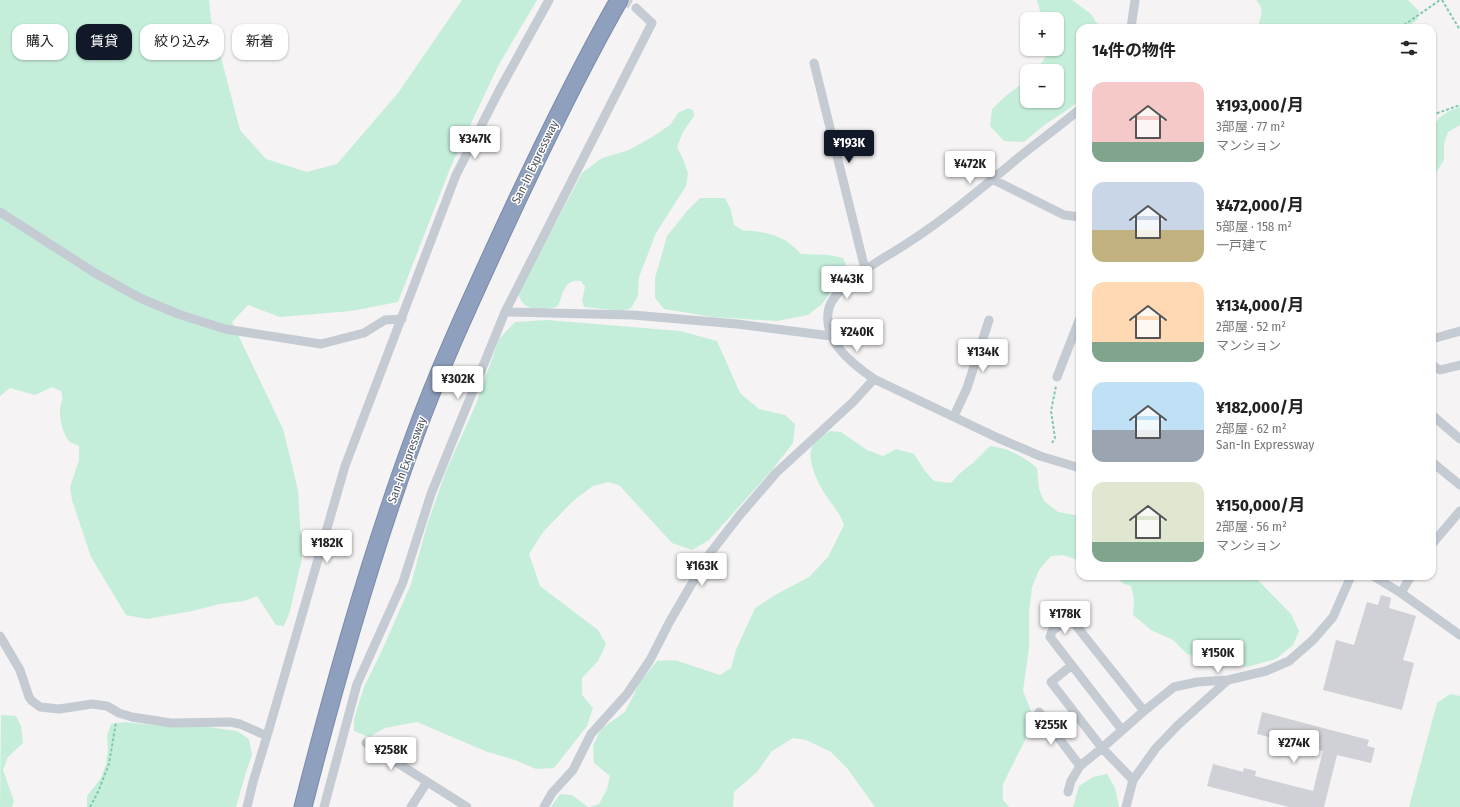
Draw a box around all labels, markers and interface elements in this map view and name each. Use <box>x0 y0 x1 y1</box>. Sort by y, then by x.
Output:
map controls <box>1020 12 1064 108</box>
button: + <box>1020 12 1064 56</box>
chip: 購入 <box>12 24 68 60</box>
chip: 賃貸 <box>76 24 132 60</box>
chip: 絞り込み <box>140 24 224 60</box>
chip: 新着 <box>232 24 288 60</box>
icon: filters <box>1398 37 1420 59</box>
text: 14件の物件 <box>1092 40 1176 61</box>
button: − <box>1020 64 1064 108</box>
text: ¥193,000/月 <box>1216 95 1304 116</box>
icon: home <box>1124 98 1172 146</box>
street label: San-In Expressway <box>509 118 561 206</box>
text: 3部屋 · 77 m² <box>1216 119 1285 134</box>
pin: ¥347K <box>447 126 503 160</box>
pin: ¥193K <box>821 130 877 164</box>
text: ¥347K <box>459 131 491 146</box>
text: ¥193K <box>833 135 865 150</box>
text: マンション <box>1216 138 1281 153</box>
pin: ¥472K <box>942 151 998 185</box>
text: ¥472K <box>954 156 986 171</box>
text: ¥472,000/月 <box>1216 195 1304 216</box>
icon: home <box>1124 198 1172 246</box>
text: 5部屋 · 158 m² <box>1216 219 1292 234</box>
text: 一戸建て <box>1216 238 1268 253</box>
pin: ¥443K <box>819 266 875 300</box>
text: ¥443K <box>830 271 864 286</box>
text: ¥134,000/月 <box>1216 295 1305 316</box>
icon: home <box>1124 298 1172 346</box>
pin: ¥240K <box>829 319 885 353</box>
text: 2部屋 · 52 m² <box>1216 319 1286 334</box>
text: ¥240K <box>840 324 874 339</box>
text: マンション <box>1216 338 1281 353</box>
pin: ¥134K <box>955 339 1011 373</box>
text: ¥134K <box>967 344 999 359</box>
pin: ¥302K <box>430 366 486 400</box>
text: ¥302K <box>441 371 475 386</box>
text: ¥182,000/月 <box>1216 397 1305 418</box>
icon: home <box>1124 398 1172 446</box>
street label: San-In Expressway <box>385 414 429 505</box>
text: 2部屋 · 62 m² <box>1216 421 1286 436</box>
text: San-In Expressway <box>1216 437 1314 452</box>
text: ¥150,000/月 <box>1216 495 1306 516</box>
icon: home <box>1124 498 1172 546</box>
text: 2部屋 · 56 m² <box>1216 519 1287 534</box>
pin: ¥182K <box>299 530 355 564</box>
text: ¥182K <box>311 535 343 550</box>
text: マンション <box>1216 538 1281 553</box>
pin: ¥163K <box>674 553 730 587</box>
text: ¥163K <box>686 558 718 573</box>
pin: ¥178K <box>1037 601 1093 635</box>
text: ¥178K <box>1049 606 1081 621</box>
pin: ¥150K <box>1190 640 1246 674</box>
text: ¥150K <box>1202 645 1234 660</box>
pin: ¥255K <box>1023 712 1079 746</box>
text: ¥255K <box>1035 717 1067 732</box>
pin: ¥274K <box>1266 730 1322 764</box>
text: ¥274K <box>1278 735 1310 750</box>
pin: ¥258K <box>363 737 419 771</box>
text: ¥258K <box>374 742 408 757</box>

